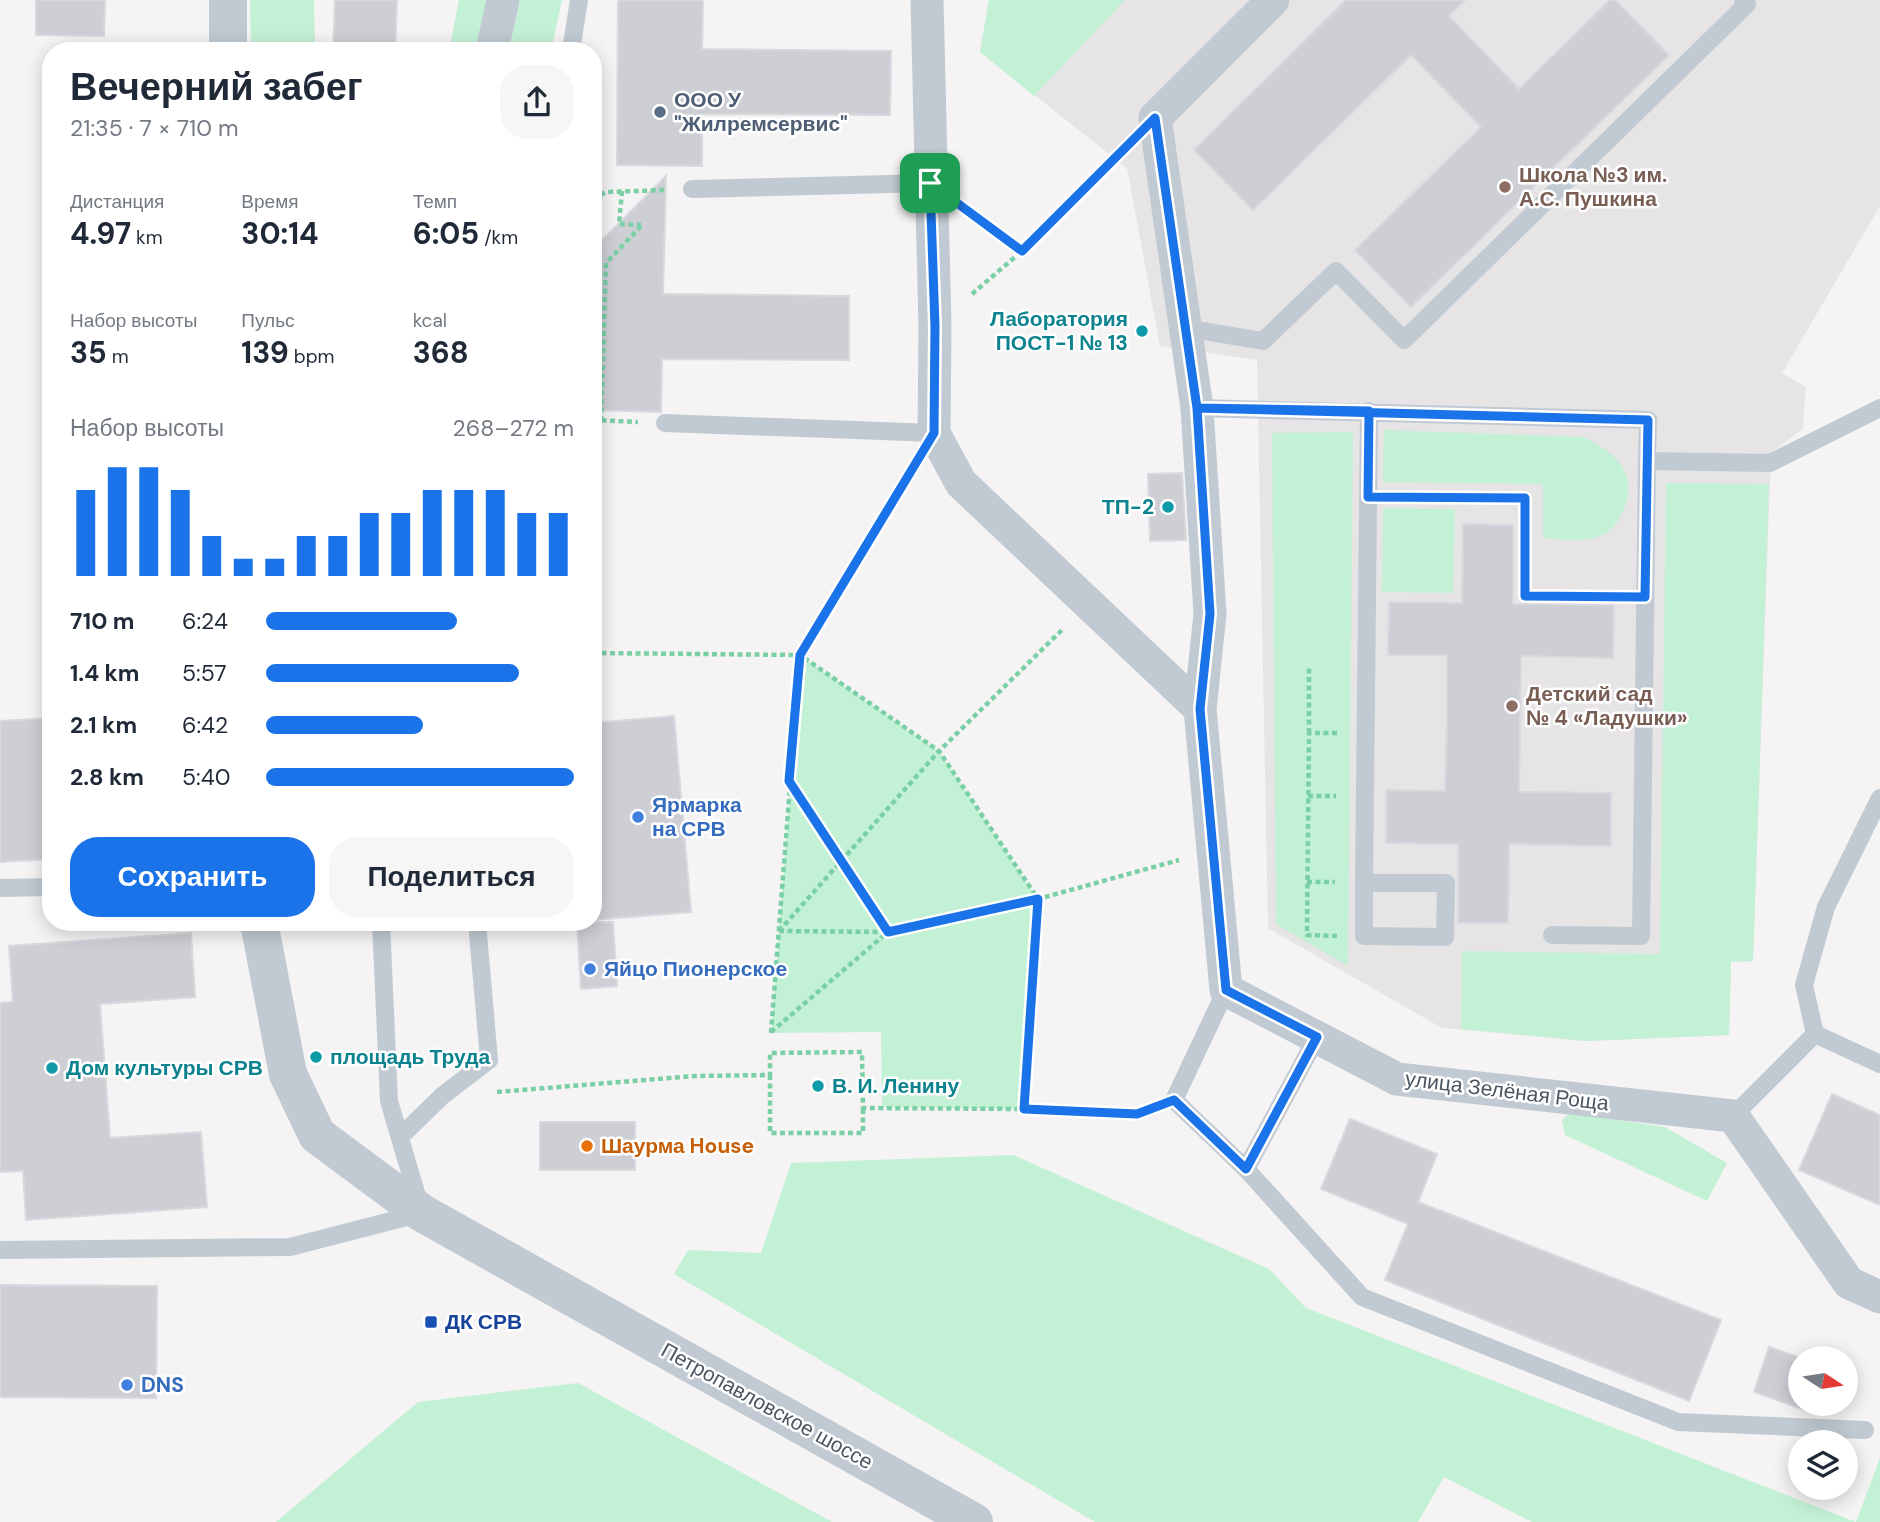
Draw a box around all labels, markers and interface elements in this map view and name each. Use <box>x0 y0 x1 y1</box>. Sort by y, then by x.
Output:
text: Вечерний забег <box>70 62 363 112</box>
button: share <box>500 65 574 139</box>
place label: ООО У "Жилремсервис" <box>674 86 848 138</box>
marker: ООО У "Жилремсервис" <box>652 104 668 120</box>
text: 21:35 · 7 × 710 m <box>70 113 239 143</box>
pin <box>900 153 960 213</box>
place label: Школа №3 им. А.С. Пушкина <box>1519 161 1667 213</box>
icon: arrive <box>911 164 949 202</box>
marker: Школа №3 им. А.С. Пушкина <box>1497 179 1513 195</box>
text: Дистанция <box>70 189 164 214</box>
text: Время <box>241 189 299 214</box>
text: Темп <box>413 189 457 214</box>
text: 4.97 <box>70 214 131 253</box>
text: 30:14 <box>241 214 319 253</box>
text: 6:05 <box>413 214 479 253</box>
text: km <box>131 225 163 250</box>
text: /km <box>479 225 518 250</box>
place label: Лаборатория ПОСТ-1 № 13 <box>990 305 1128 357</box>
text: Набор высоты <box>70 308 197 333</box>
text: Пульс <box>241 308 295 333</box>
text: kcal <box>413 308 447 333</box>
marker: Лаборатория ПОСТ-1 № 13 <box>1134 323 1150 339</box>
text: 35 <box>70 333 107 372</box>
text: 139 <box>241 333 289 372</box>
text: 368 <box>413 333 469 372</box>
text: m <box>107 344 129 369</box>
text: bpm <box>289 344 334 369</box>
text: Набор высоты <box>70 413 224 443</box>
text: 268–272 m <box>453 413 574 443</box>
place label: ТП-2 <box>1102 493 1154 521</box>
marker: ТП-2 <box>1160 499 1176 515</box>
text: 710 m <box>70 606 134 636</box>
text: 6:24 <box>182 606 228 636</box>
text: 1.4 km <box>70 658 139 688</box>
text: 5:57 <box>182 658 227 688</box>
place label: Детский сад № 4 «Ладушки» <box>1526 680 1688 732</box>
marker: Детский сад № 4 «Ладушки» <box>1504 698 1520 714</box>
text: 2.1 km <box>70 710 137 740</box>
text: 6:42 <box>182 710 228 740</box>
text: 2.8 km <box>70 762 144 792</box>
text: 5:40 <box>182 762 230 792</box>
place label: Ярмарка на СРВ <box>652 791 742 843</box>
marker: Ярмарка на СРВ <box>630 809 646 825</box>
button: Сохранить <box>70 837 315 917</box>
button: Поделиться <box>329 837 574 917</box>
place label: Яйцо Пионерское <box>604 955 787 983</box>
marker: Яйцо Пионерское <box>582 961 598 977</box>
place label: площадь Труда <box>330 1043 490 1071</box>
marker: площадь Труда <box>308 1049 324 1065</box>
place label: Дом культуры СРВ <box>66 1054 263 1082</box>
marker: Дом культуры СРВ <box>44 1060 60 1076</box>
street label: улица Зелёная Роща <box>1404 1065 1611 1117</box>
place label: В. И. Ленину <box>832 1072 959 1100</box>
marker: В. И. Ленину <box>810 1078 826 1094</box>
place label: Шаурма House <box>601 1132 754 1160</box>
marker: Шаурма House <box>579 1138 595 1154</box>
place label: ДК СРВ <box>445 1308 522 1336</box>
marker: ДК СРВ <box>423 1314 439 1330</box>
street label: Петропавловское шоссе <box>656 1336 878 1476</box>
north arrow <box>1788 1346 1858 1416</box>
map controls <box>1788 1346 1858 1500</box>
place label: DNS <box>141 1371 184 1399</box>
marker: DNS <box>119 1377 135 1393</box>
button: layers <box>1788 1430 1858 1500</box>

